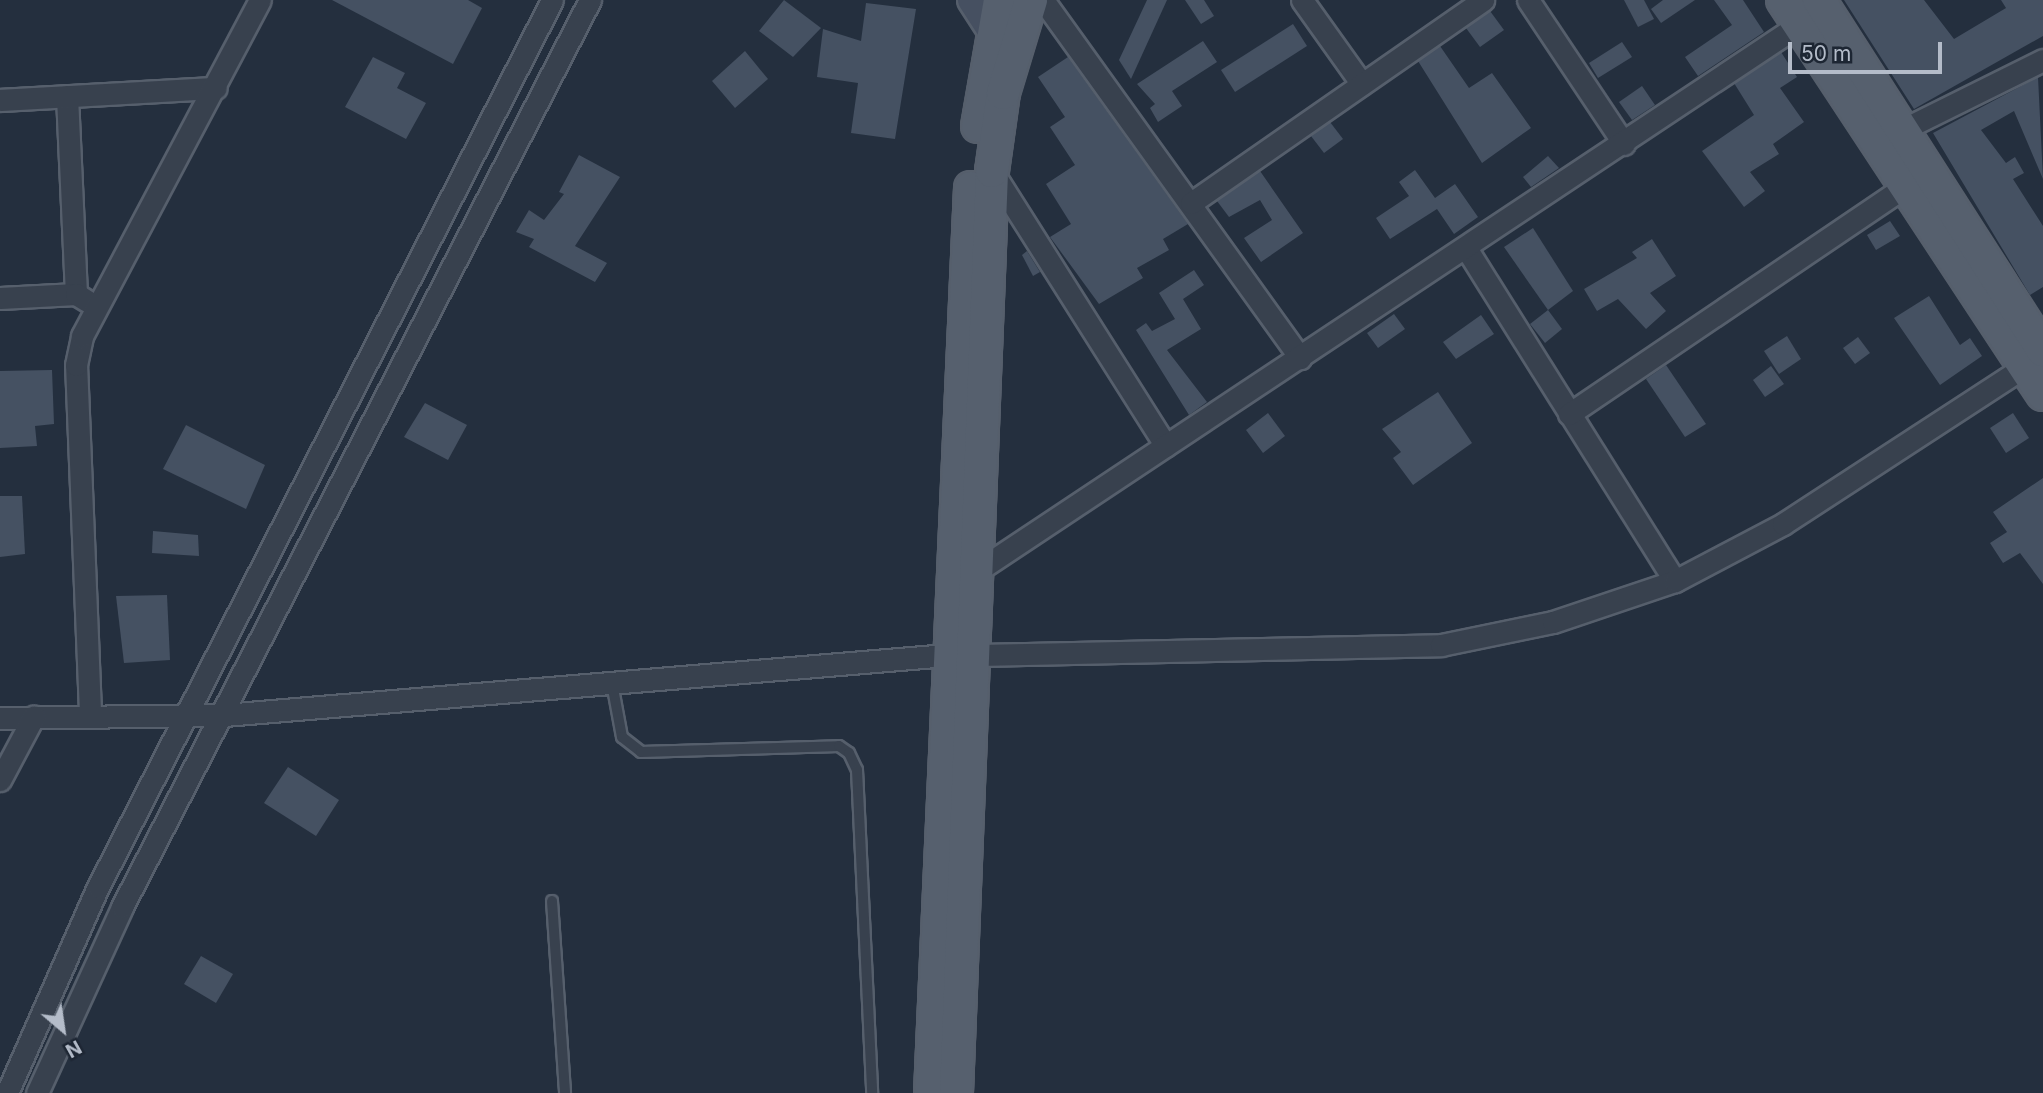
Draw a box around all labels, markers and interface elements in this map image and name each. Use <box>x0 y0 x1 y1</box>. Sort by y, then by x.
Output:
scale bar <box>1791 28 1945 72</box>
text: 50 m <box>1801 41 1851 66</box>
north arrow <box>28 995 98 1065</box>
text: N <box>62 1035 85 1062</box>

